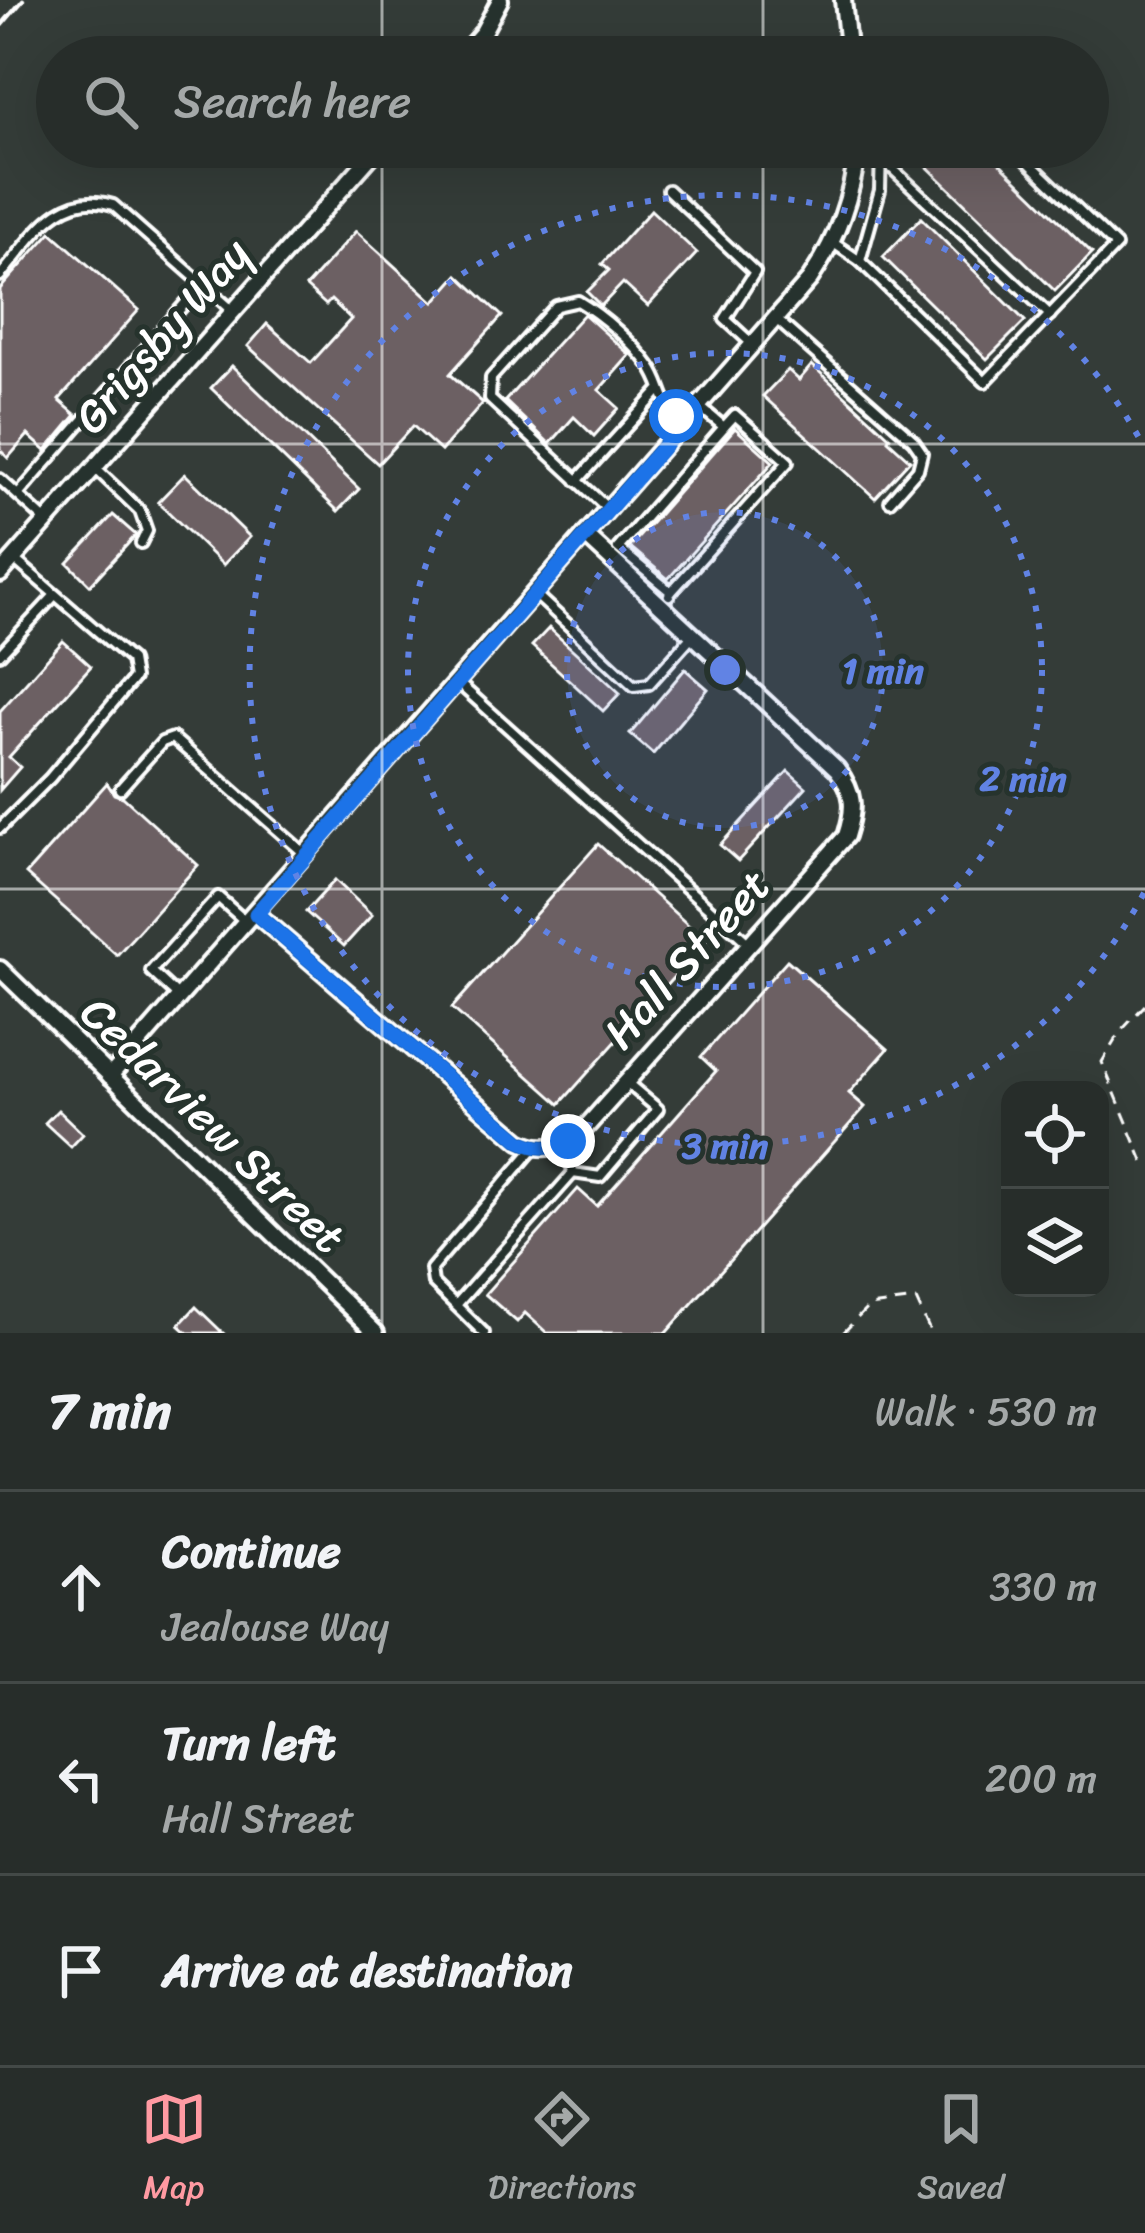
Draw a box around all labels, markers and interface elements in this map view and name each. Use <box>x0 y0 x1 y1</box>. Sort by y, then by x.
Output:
search box <box>36 36 1109 168</box>
text: Search here <box>174 62 411 142</box>
icon: search <box>78 69 144 135</box>
street label: Grigsby Way <box>53 218 272 453</box>
route start <box>649 389 703 443</box>
text: 1 min <box>842 639 924 703</box>
centre of rings <box>704 649 746 691</box>
text: 2 min <box>979 747 1067 811</box>
street label: Hall Street <box>583 850 791 1068</box>
street label: Cedarview Street <box>61 976 365 1274</box>
map controls <box>1001 1081 1109 1297</box>
button: locate <box>1001 1081 1109 1189</box>
route end <box>541 1114 595 1168</box>
text: 3 min <box>681 1114 769 1178</box>
button: layers <box>1001 1189 1109 1297</box>
text: 7 min <box>48 1366 171 1456</box>
text: Walk · 530 m <box>875 1377 1097 1446</box>
text: Continue <box>162 1512 341 1592</box>
text: 330 m <box>989 1552 1097 1621</box>
icon: ahead <box>48 1554 114 1620</box>
text: Jealouse Way <box>162 1592 389 1661</box>
text: Turn left <box>162 1704 335 1784</box>
text: 200 m <box>985 1744 1097 1813</box>
icon: left <box>48 1746 114 1812</box>
text: Hall Street <box>162 1784 355 1853</box>
text: Arrive at destination <box>162 1931 572 2011</box>
icon: arrive <box>48 1938 114 2004</box>
tab: Map <box>141 2086 207 2216</box>
tab: Directions <box>488 2086 636 2216</box>
tab: Saved <box>917 2086 1004 2216</box>

